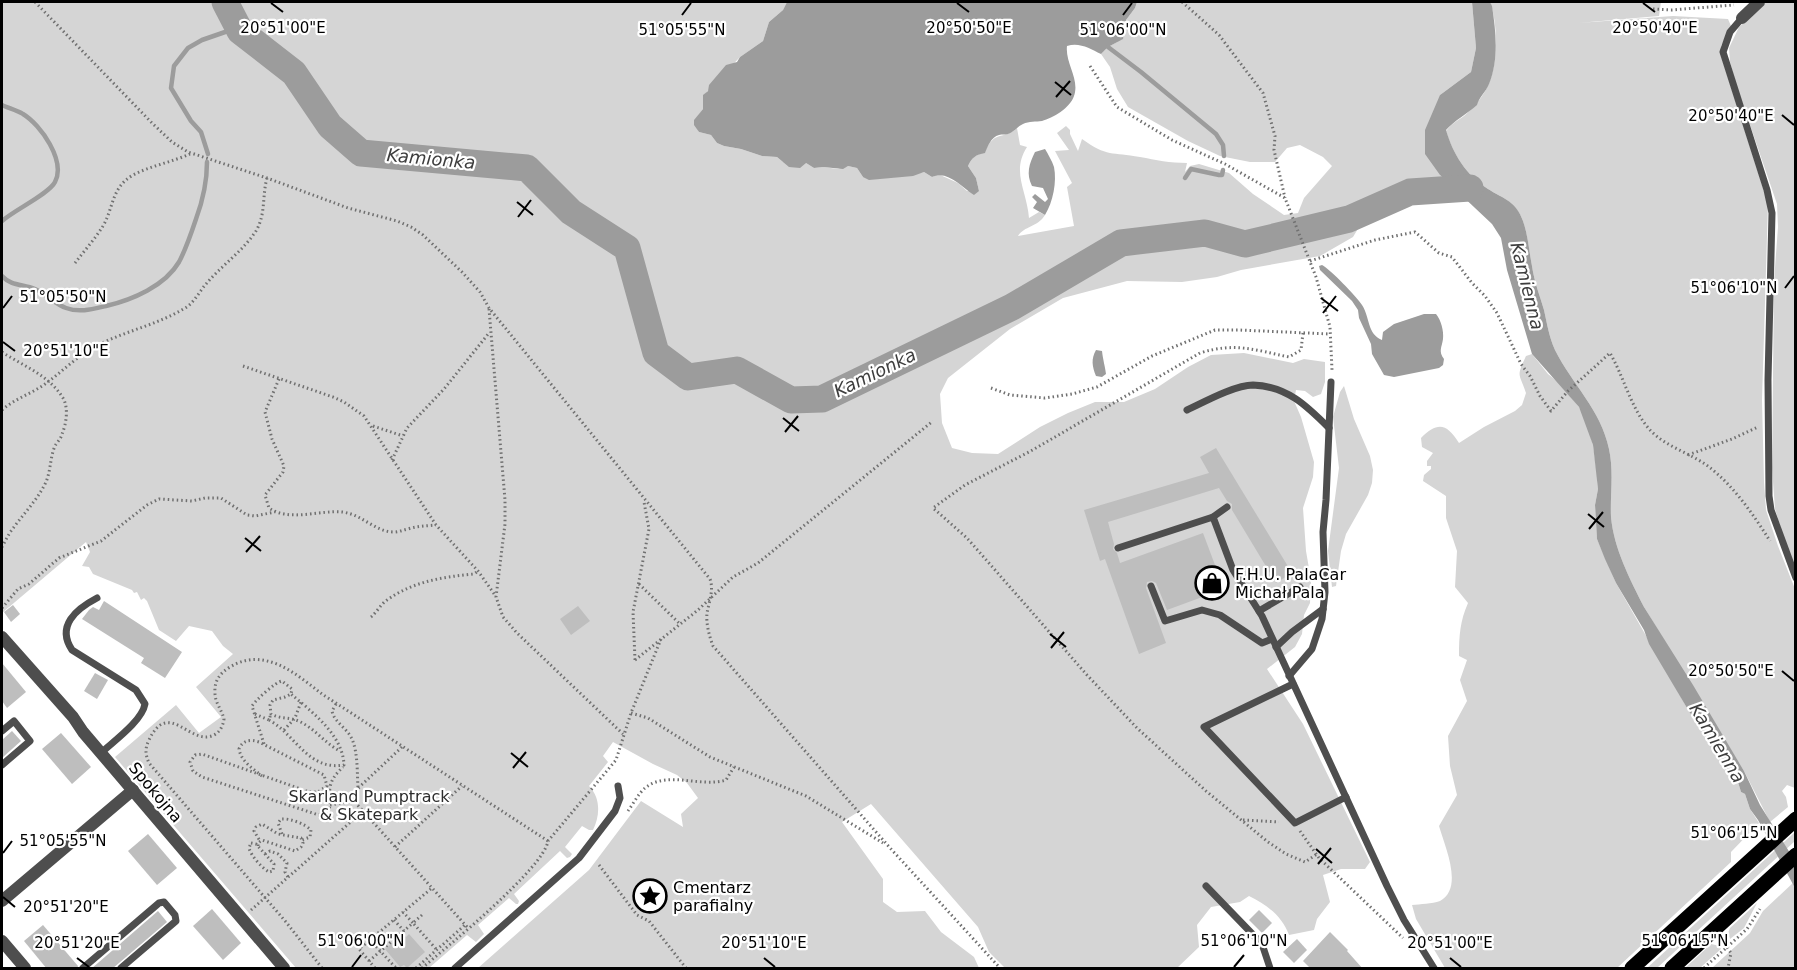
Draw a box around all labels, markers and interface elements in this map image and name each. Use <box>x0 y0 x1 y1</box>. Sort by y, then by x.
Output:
text: 20°51'00"E <box>240 19 326 37</box>
text: 20°50'50"E <box>926 19 1012 37</box>
text: 20°50'40"E <box>1612 19 1698 37</box>
text: 51°05'55"N <box>638 21 726 39</box>
text: 51°06'00"N <box>1079 21 1167 39</box>
text: 20°50'40"E <box>1688 107 1774 125</box>
water label: Kamionka <box>386 144 476 173</box>
water label: Kamienna <box>1506 240 1549 332</box>
text: 51°06'10"N <box>1690 279 1778 297</box>
text: 51°05'50"N <box>19 288 107 306</box>
text: 20°51'10"E <box>23 342 109 360</box>
water label: Kamionka <box>830 344 919 401</box>
shop icon: F.H.U. PalaCar Michał Pala <box>1194 565 1230 601</box>
place label: F.H.U. PalaCar Michał Pala <box>1235 565 1346 602</box>
text: 20°50'50"E <box>1688 662 1774 680</box>
water label: Kamienna <box>1685 699 1750 787</box>
street label: Spokojna <box>125 758 186 826</box>
park label: Skarland Pumptrack & Skatepark <box>288 787 450 824</box>
text: 51°06'15"N <box>1690 824 1778 842</box>
text: 51°05'55"N <box>19 832 107 850</box>
place icon: Cmentarz parafialny <box>632 878 668 914</box>
place label: Cmentarz parafialny <box>673 878 753 915</box>
text: 20°51'20"E <box>23 898 109 916</box>
text: 51°06'00"N <box>317 932 405 950</box>
text: 51°06'10"N <box>1200 932 1288 950</box>
text: 51°06'15"N <box>1641 932 1729 950</box>
text: 20°51'20"E <box>34 934 120 952</box>
text: 20°51'10"E <box>721 934 807 952</box>
text: 20°51'00"E <box>1407 934 1493 952</box>

